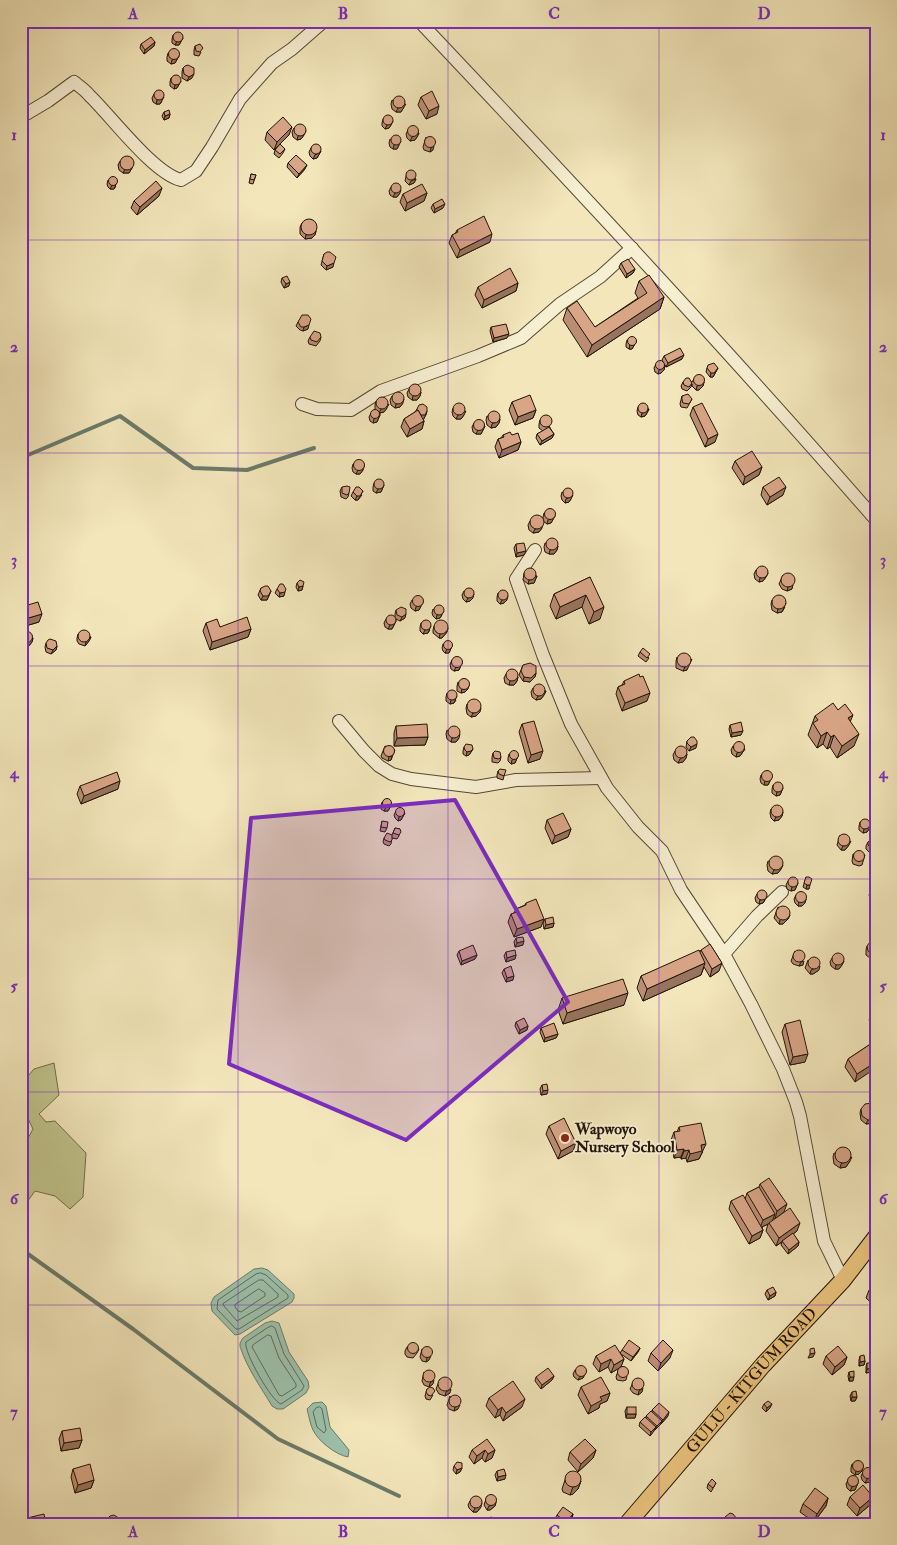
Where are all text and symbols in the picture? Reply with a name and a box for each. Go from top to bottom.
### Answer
text: A [127,4,139,24]
text: B [338,4,348,24]
text: C [548,4,560,24]
text: D [757,4,771,24]
text: 1 [11,125,17,145]
text: 1 [880,125,886,145]
text: 2 [10,337,18,357]
text: 2 [879,337,887,357]
text: 3 [11,550,17,570]
text: 3 [880,550,886,570]
text: 4 [9,763,20,783]
text: 4 [878,763,889,783]
text: 5 [10,976,18,996]
text: 5 [879,976,887,996]
place label: Wapwoyo Nursery School [574,1119,676,1158]
marker: Wapwoyo Nursery School [559,1132,571,1144]
text: 6 [10,1189,20,1209]
text: 6 [879,1189,889,1209]
street label: GULU - KITGUM ROAD [682,1304,821,1457]
text: 7 [10,1402,18,1422]
text: 7 [879,1402,887,1422]
text: A [127,1522,139,1542]
text: B [338,1522,348,1542]
text: C [548,1522,560,1542]
text: D [757,1522,771,1542]

